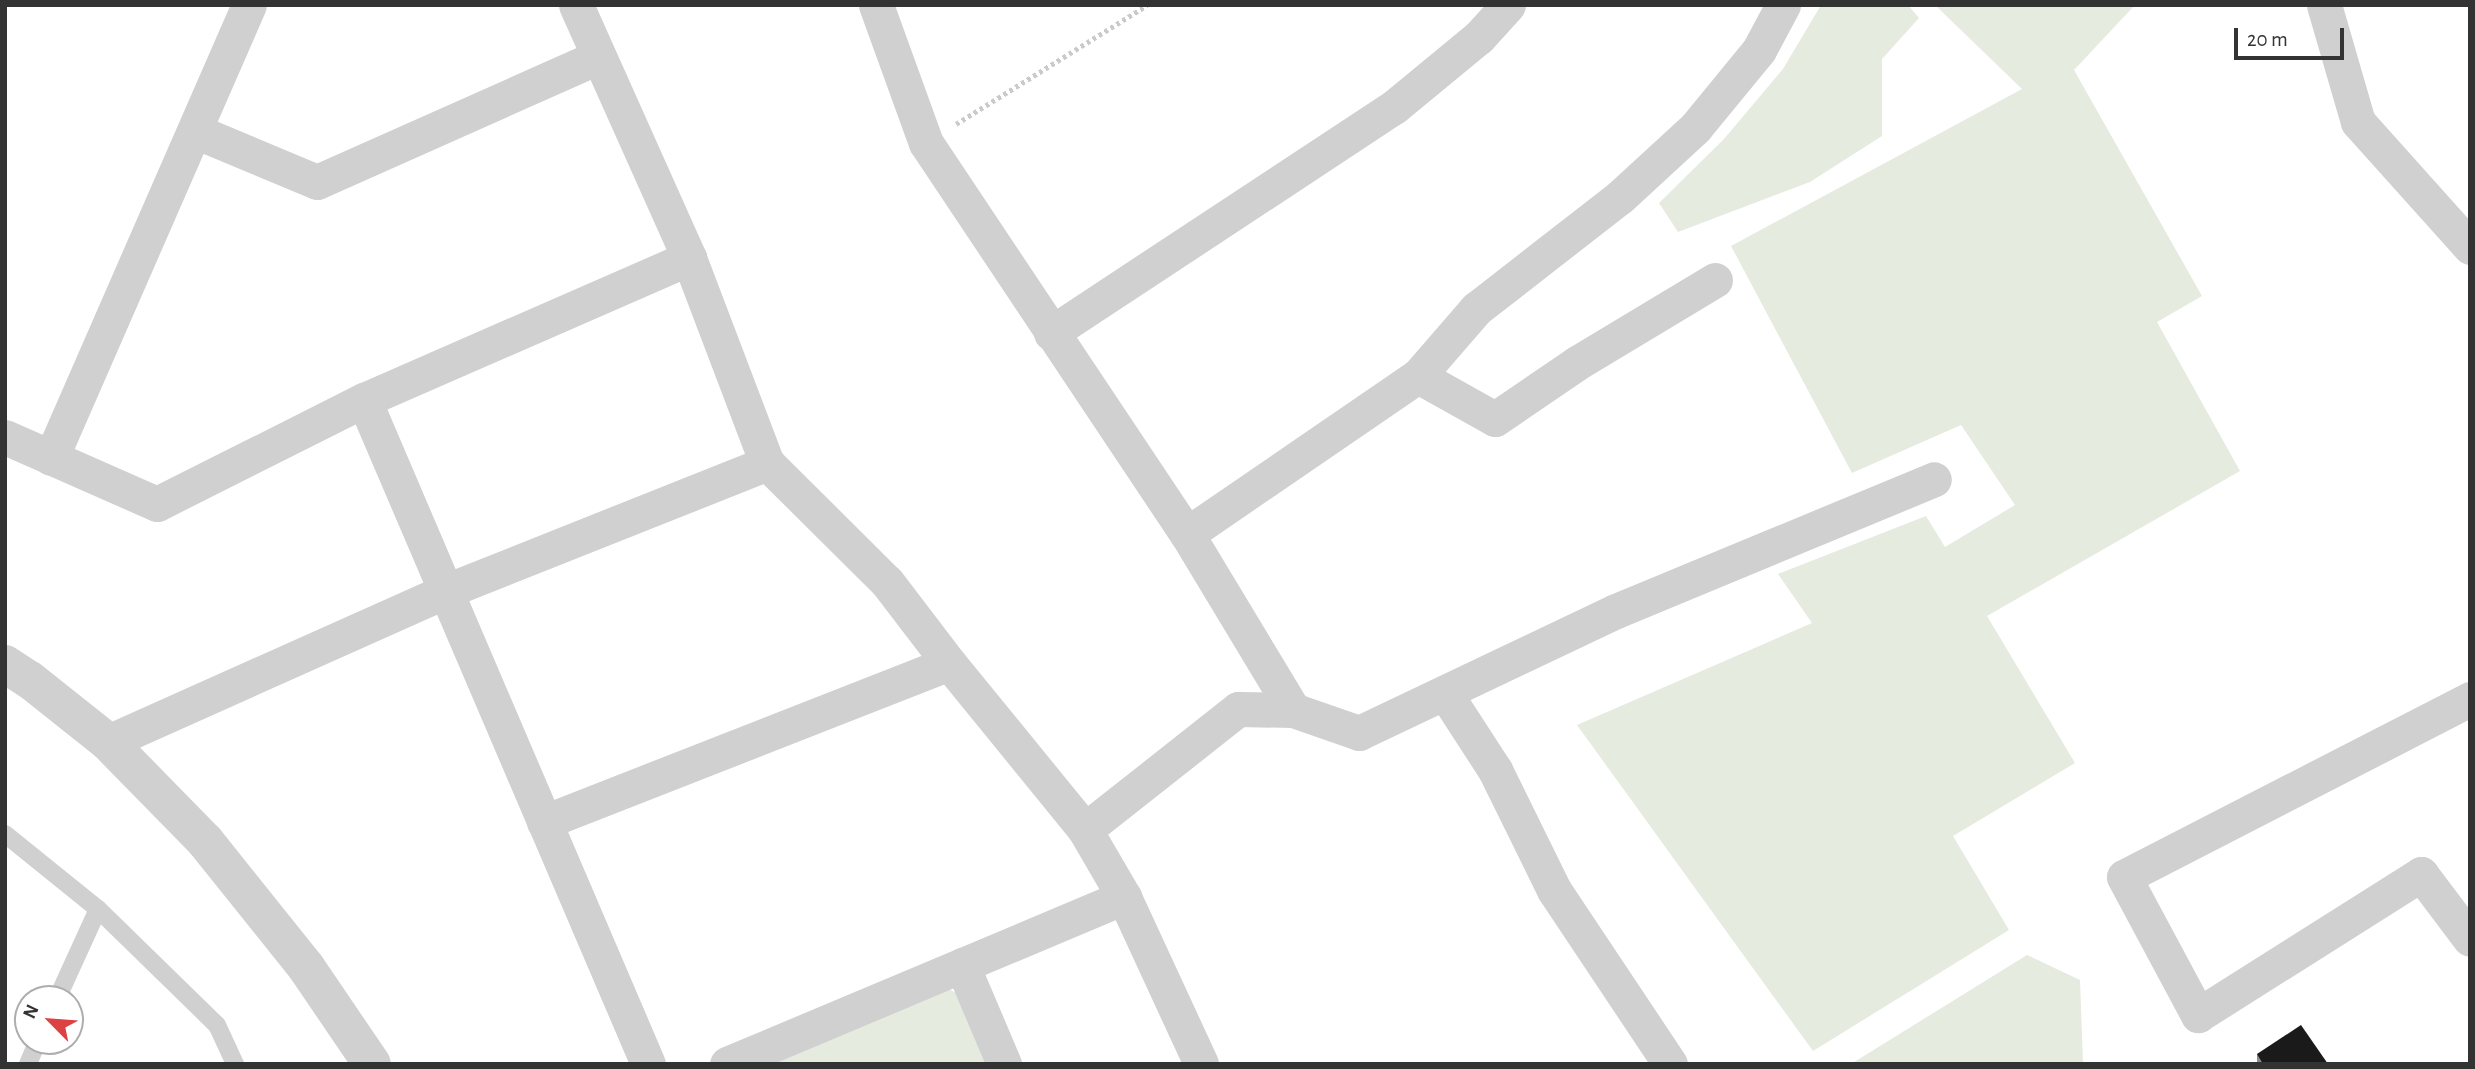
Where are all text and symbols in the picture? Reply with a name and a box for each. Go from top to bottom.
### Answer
scale bar [2237,14,2347,58]
text: 20 m [2247,29,2288,50]
north arrow [14,985,84,1055]
text: N [20,1002,43,1022]

